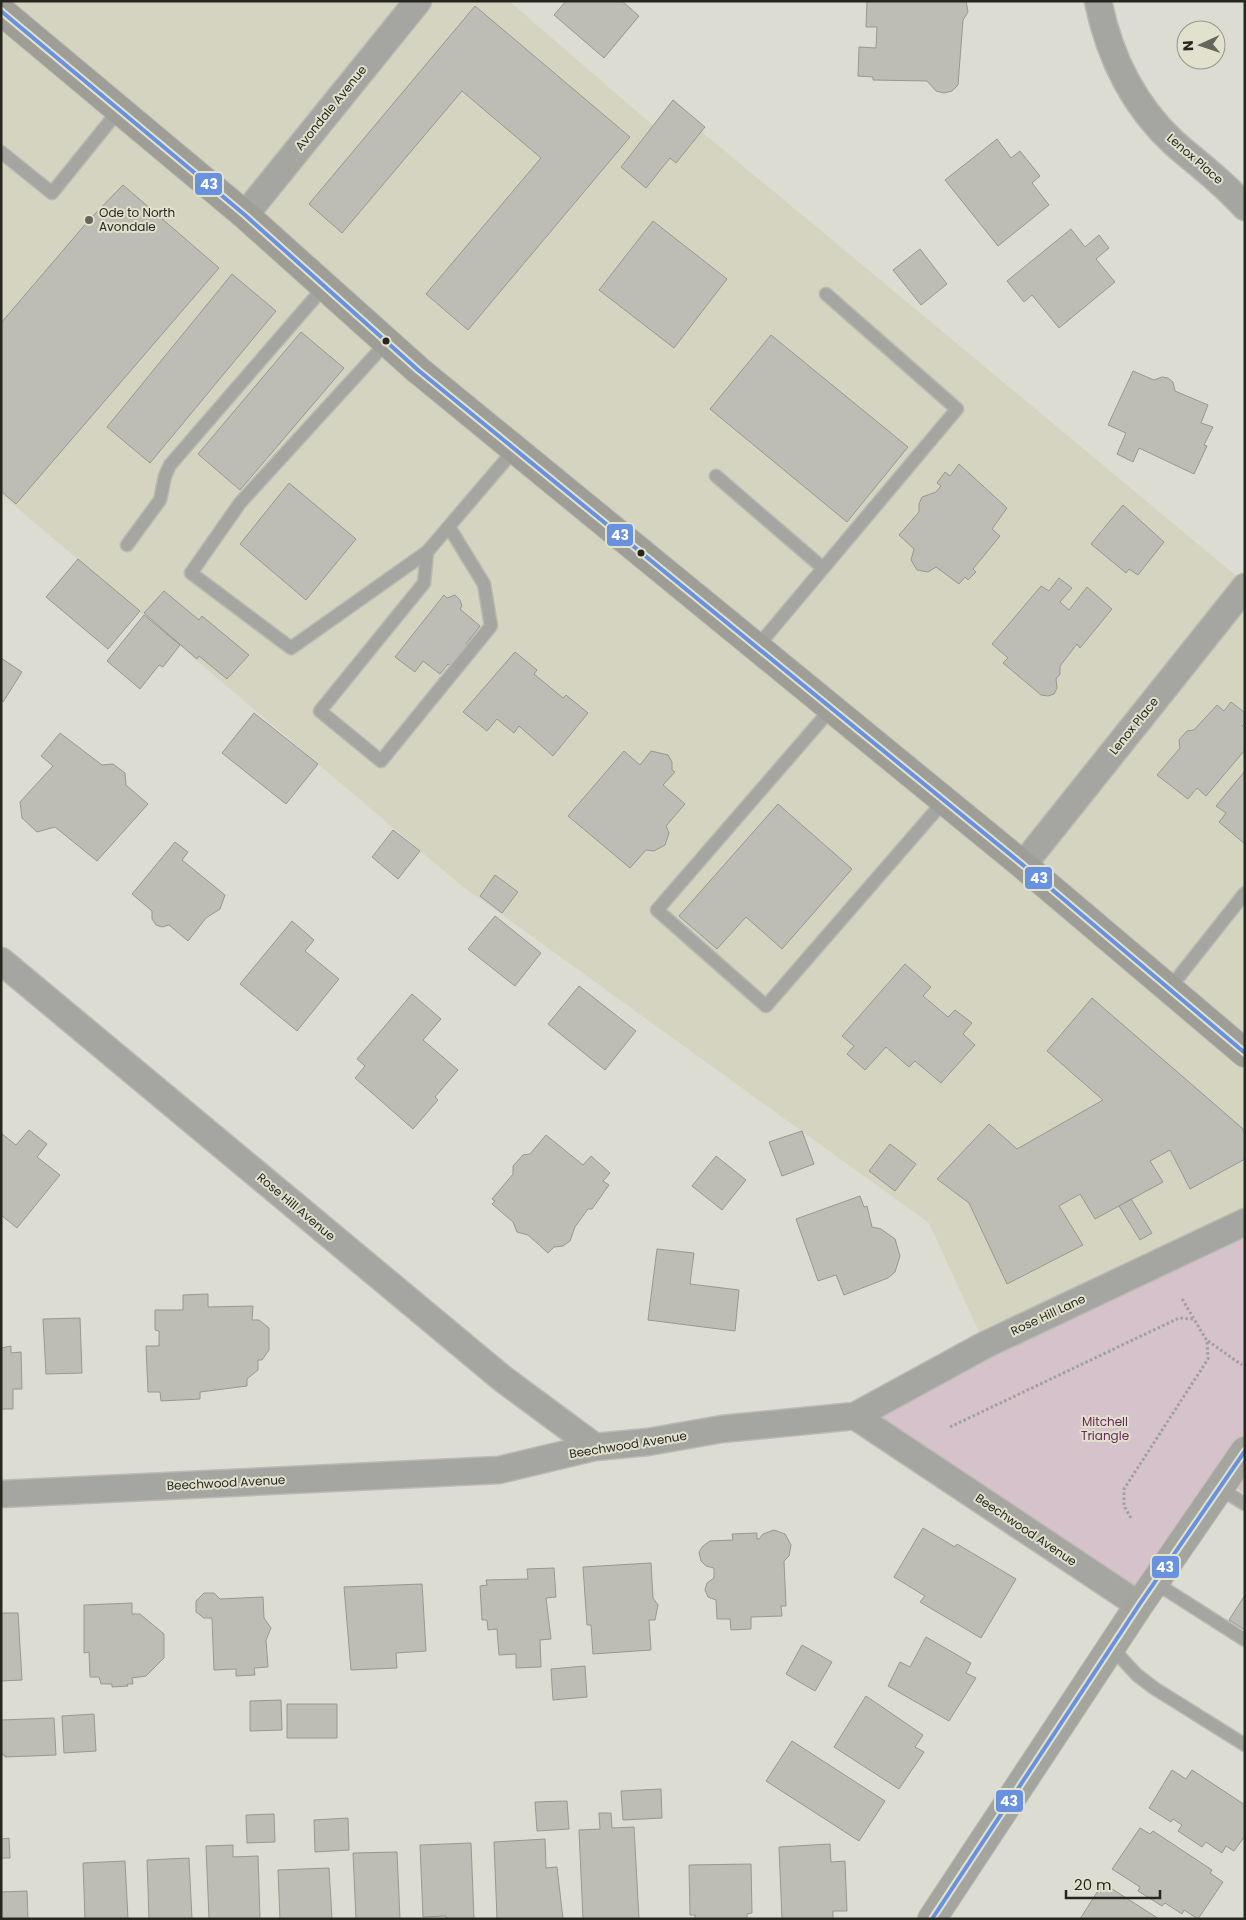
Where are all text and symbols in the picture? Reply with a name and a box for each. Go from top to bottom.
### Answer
north arrow [1176,20,1226,70]
text: N [1178,40,1198,51]
street label: Avondale Avenue [291,62,370,154]
street label: Lenox Place [1163,129,1227,188]
line badge: 43 [194,172,223,196]
text: 43 [200,174,218,194]
place label: Ode to North Avondale [99,204,175,235]
marker: Ode to North Avondale [83,214,95,226]
unlabelled marker [381,336,391,346]
line badge: 43 [606,523,634,547]
text: 43 [611,525,629,545]
unlabelled marker [636,548,646,558]
street label: Lenox Place [1105,693,1162,758]
line badge: 43 [1024,866,1053,890]
text: 43 [1030,868,1048,888]
street label: Rose Hill Avenue [254,1169,339,1244]
street label: Rose Hill Lane [1008,1290,1088,1339]
park label: Mitchell Triangle [1081,1413,1129,1444]
street label: Beechwood Avenue [568,1427,688,1462]
street label: Beechwood Avenue [166,1471,286,1494]
street label: Beechwood Avenue [972,1489,1080,1570]
line badge: 43 [1151,1555,1180,1579]
text: 43 [1156,1557,1174,1577]
line badge: 43 [995,1789,1024,1813]
text: 43 [1000,1791,1018,1811]
scale bar [1066,1868,1160,1900]
text: 20 m [1074,1874,1112,1895]

